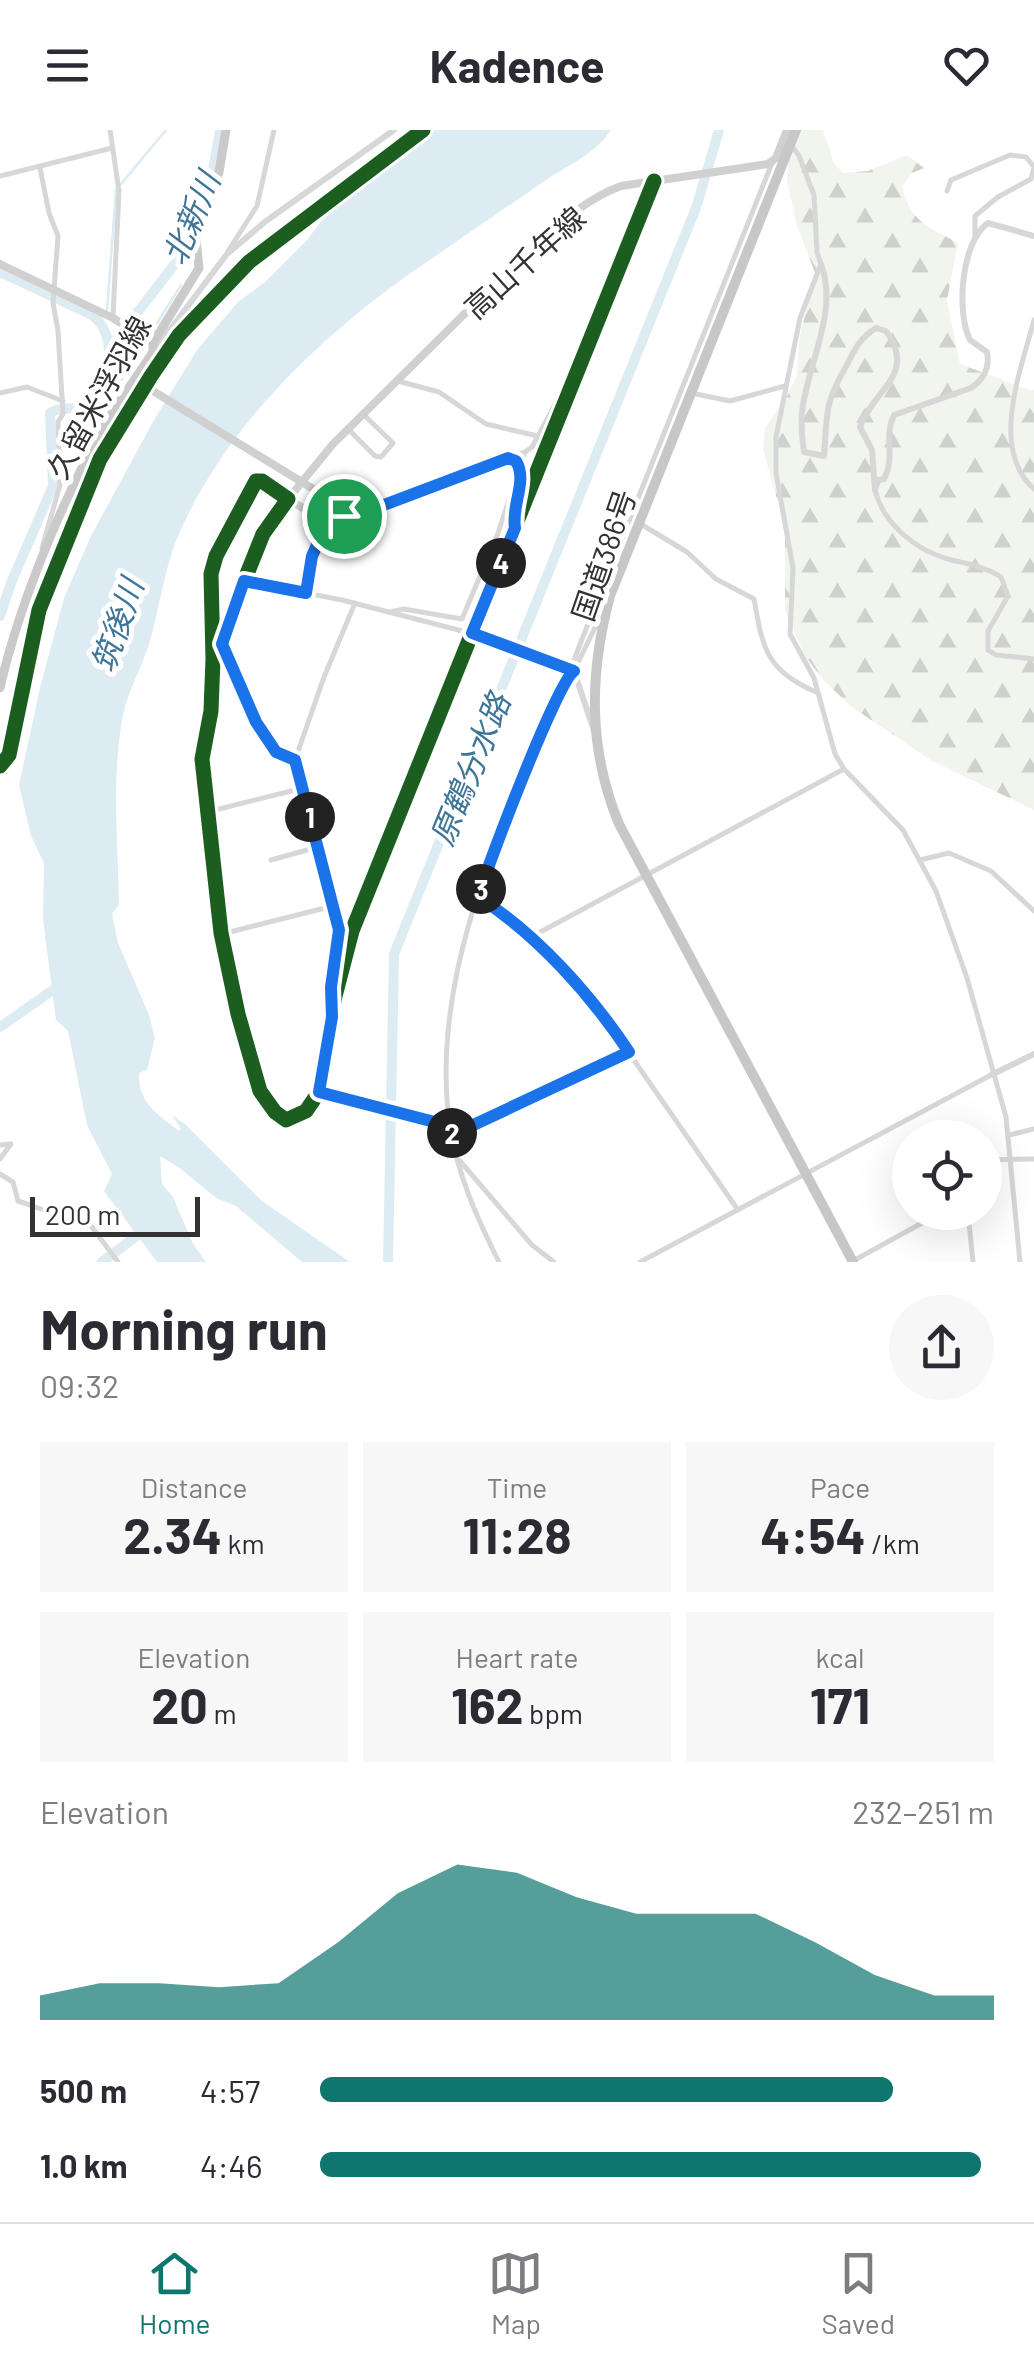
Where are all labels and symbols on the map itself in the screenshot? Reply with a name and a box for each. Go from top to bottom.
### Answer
water label: 北新川 [154,164,227,270]
street label: 高山千年線 [456,198,592,326]
street label: 久留米浮羽線 [39,310,157,484]
pin [302,474,387,559]
street label: 国道386号 [564,485,642,625]
pin: 4 [476,538,526,588]
water label: 筑後川 [82,571,151,677]
water label: 原鶴分水路 [421,685,518,850]
pin: 1 [285,792,335,842]
pin: 3 [456,864,506,914]
pin: 2 [427,1108,477,1158]
scale bar [30,1192,200,1236]

